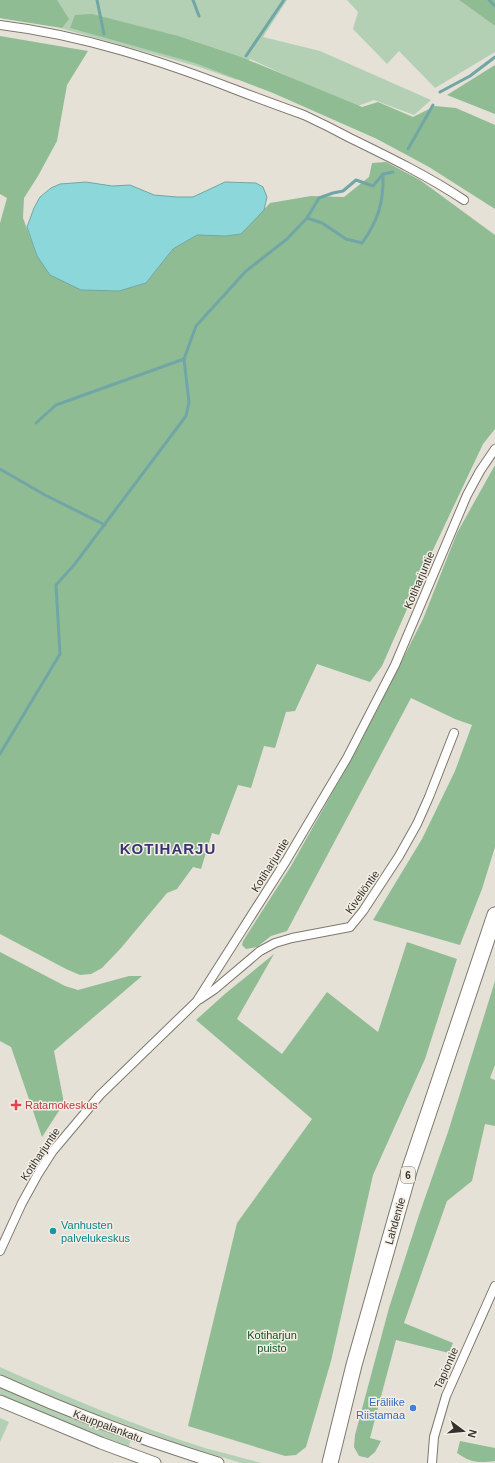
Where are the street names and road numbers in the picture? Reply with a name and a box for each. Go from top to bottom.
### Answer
street label: Kotiharjuntie [402,550,436,610]
street label: Kotiharjuntie [249,836,291,894]
street label: Kiveliöntie [343,868,381,916]
street label: Kotiharjuntie [18,1125,62,1183]
road number: 6 [401,1167,415,1183]
street label: Lahdentie [383,1196,407,1246]
street label: Tapiontie [432,1345,460,1391]
street label: Kauppalankatu [72,1407,144,1445]

